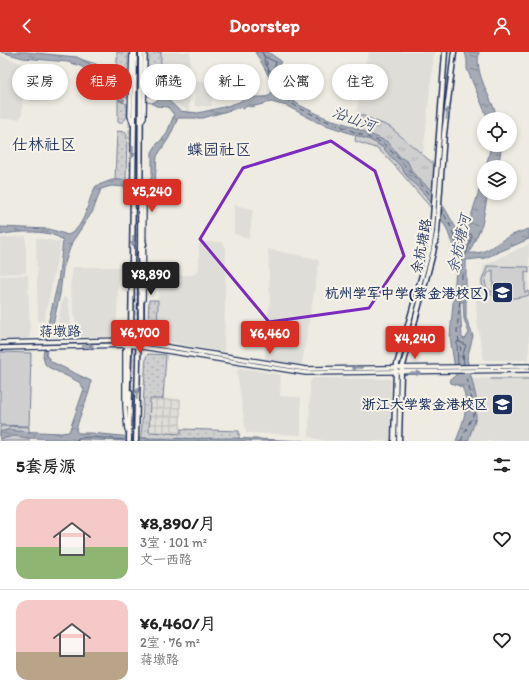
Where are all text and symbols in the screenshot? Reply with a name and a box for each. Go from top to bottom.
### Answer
icon: back [16,15,38,37]
text: Doorstep [229,15,300,37]
icon: person [491,15,513,37]
chip: 买房 [12,64,68,100]
chip: 租房 [76,64,132,100]
chip: 筛选 [140,64,196,100]
chip: 新上 [204,64,260,100]
chip: 公寓 [268,64,324,100]
chip: 住宅 [332,64,388,100]
water label: 沿山河 [330,103,381,136]
one-way arrow [444,108,450,120]
map controls [477,112,517,200]
button: locate [477,112,517,152]
district label: 仕林社区 [12,135,76,154]
district label: 蝶园社区 [187,140,251,159]
one-way arrow [130,146,136,159]
button: layers [477,160,517,200]
pin: ¥5,240 [119,179,185,213]
text: ¥5,240 [132,184,172,199]
water label: 余杭塘河 [443,210,475,275]
street label: 余杭塘路 [408,217,435,275]
one-way arrow [130,235,136,248]
pin: ¥8,890 [118,262,184,296]
text: ¥8,890 [131,267,171,282]
school or university icon: 杭州学军中学(紫金港校区) [490,280,516,306]
place label: 杭州学军中学(紫金港校区) [325,285,488,302]
pin: ¥6,700 [107,320,173,354]
pin: ¥6,460 [237,321,303,355]
street label: 蒋墩路 [39,323,81,340]
text: ¥6,700 [120,325,160,340]
text: ¥6,460 [250,326,290,341]
pin: ¥4,240 [382,326,448,360]
text: ¥4,240 [395,331,435,346]
one-way arrow [82,343,95,349]
one-way arrow [350,365,363,371]
one-way arrow [409,370,422,376]
one-way arrow [133,388,140,400]
school or university icon: 浙江大学紫金港校区 [490,391,516,417]
place label: 浙江大学紫金港校区 [362,396,488,413]
icon: filters [491,454,513,476]
text: 5套房源 [16,456,76,476]
text: ¥8,890/月 [140,513,216,533]
icon: home [48,515,96,563]
icon: heart [491,528,513,550]
text: 3室 · 101 m² [140,535,207,550]
text: 文一西路 [140,552,192,567]
text: ¥6,460/月 [140,613,216,633]
icon: home [48,616,96,664]
icon: heart [491,629,513,651]
text: 2室 · 76 m² [140,635,200,650]
text: 蒋墩路 [140,652,179,667]

